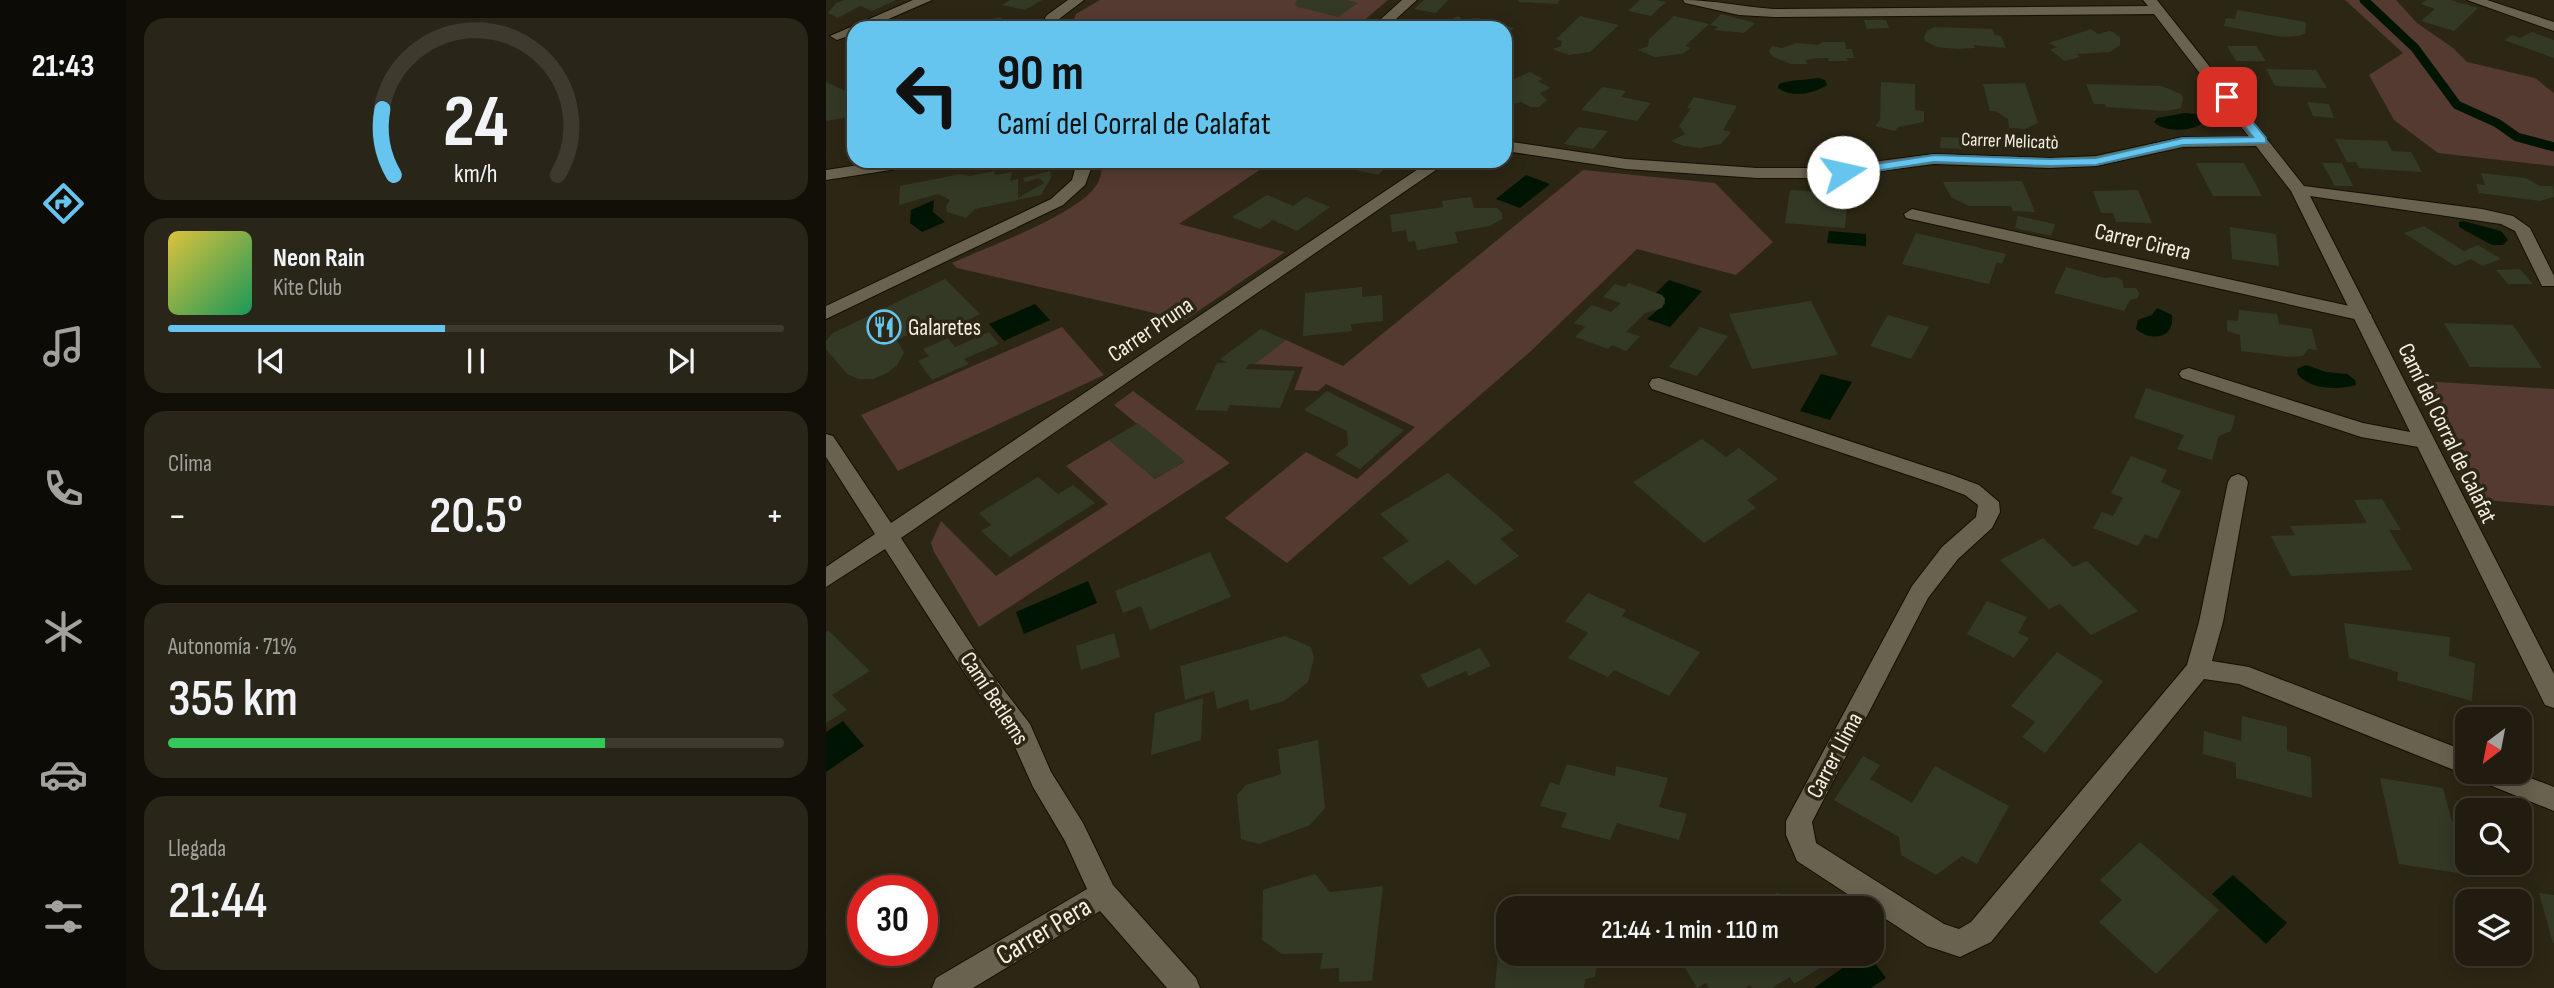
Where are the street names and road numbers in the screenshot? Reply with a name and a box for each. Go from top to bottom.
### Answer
street label: Carrer Melicatò [1961,128,2059,155]
street label: Carrer Cirera [2092,217,2194,267]
street label: Carrer Pruna [1103,291,1198,368]
street label: Camí del Corral de Calafat [2391,339,2503,528]
street label: Camí Betlems [954,647,1035,750]
street label: Carrer Llima [1801,708,1869,803]
street label: Carrer Pera [990,890,1097,972]

